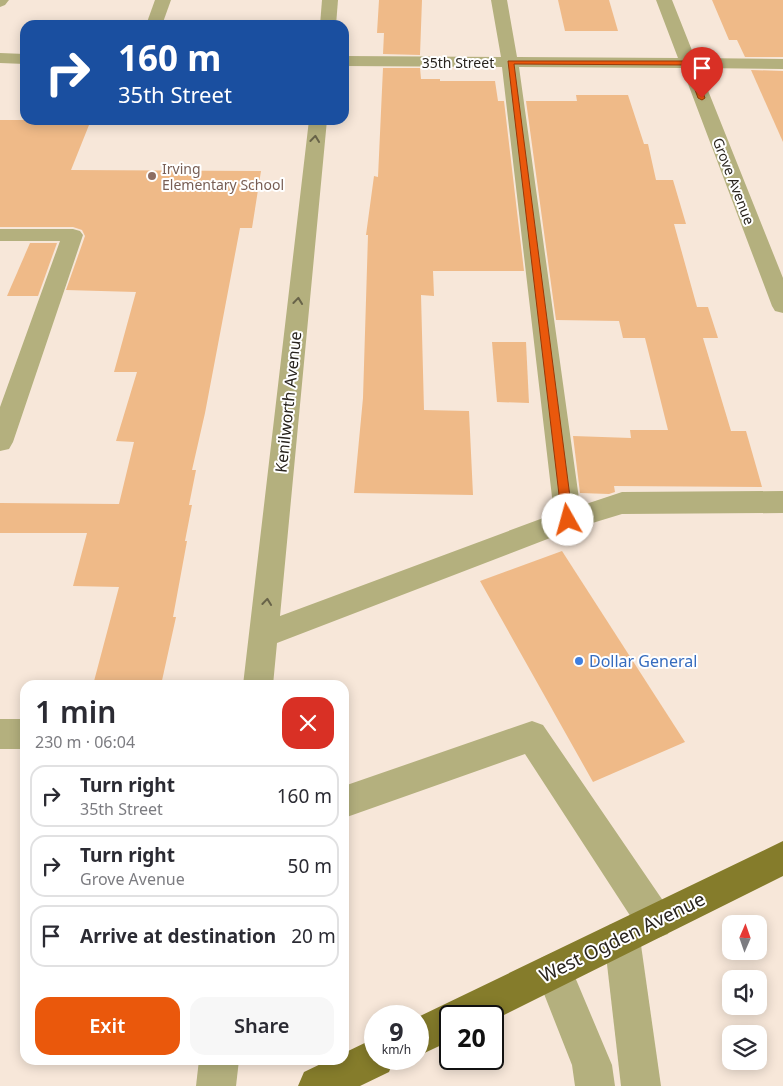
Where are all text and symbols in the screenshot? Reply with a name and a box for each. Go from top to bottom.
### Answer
text: 160 m [118,34,221,81]
icon: right [35,40,100,105]
pin [681,47,723,98]
street label: 35th Street [422,53,494,72]
icon: arrive [688,54,716,82]
text: 35th Street [118,79,232,109]
one-way arrow [310,135,321,143]
street label: Grove Avenue [709,135,759,227]
place label: Irving Elementary School [162,159,284,194]
marker: Irving Elementary School [146,170,158,182]
one-way arrow [293,297,304,305]
street label: Kenilworth Avenue [270,330,306,474]
position arrow [541,493,593,545]
one-way arrow [261,597,272,605]
place label: Dollar General [589,650,697,672]
marker: Dollar General [573,655,585,667]
text: 1 min [35,691,116,732]
button: close [282,697,334,749]
text: 230 m · 06:04 [35,731,135,753]
text: Turn right [80,772,175,798]
icon: right [37,782,65,810]
text: 160 m [277,783,332,809]
text: 35th Street [80,798,163,820]
text: Turn right [80,842,175,868]
icon: right [37,852,65,880]
text: 50 m [288,853,332,879]
text: Grove Avenue [80,868,185,890]
street label: West Ogden Avenue [535,886,709,988]
north arrow [722,915,768,960]
map controls [722,915,767,1070]
icon: arrive [37,922,65,950]
text: Arrive at destination [80,923,276,949]
text: 20 m [291,923,336,949]
button: sound [722,970,767,1015]
button: Exit [35,997,180,1055]
button: Share [190,997,334,1055]
speed limit sign: 20 [439,1005,504,1070]
text: 9 [389,1014,404,1048]
button: layers [722,1025,767,1070]
text: km/h [382,1041,411,1058]

